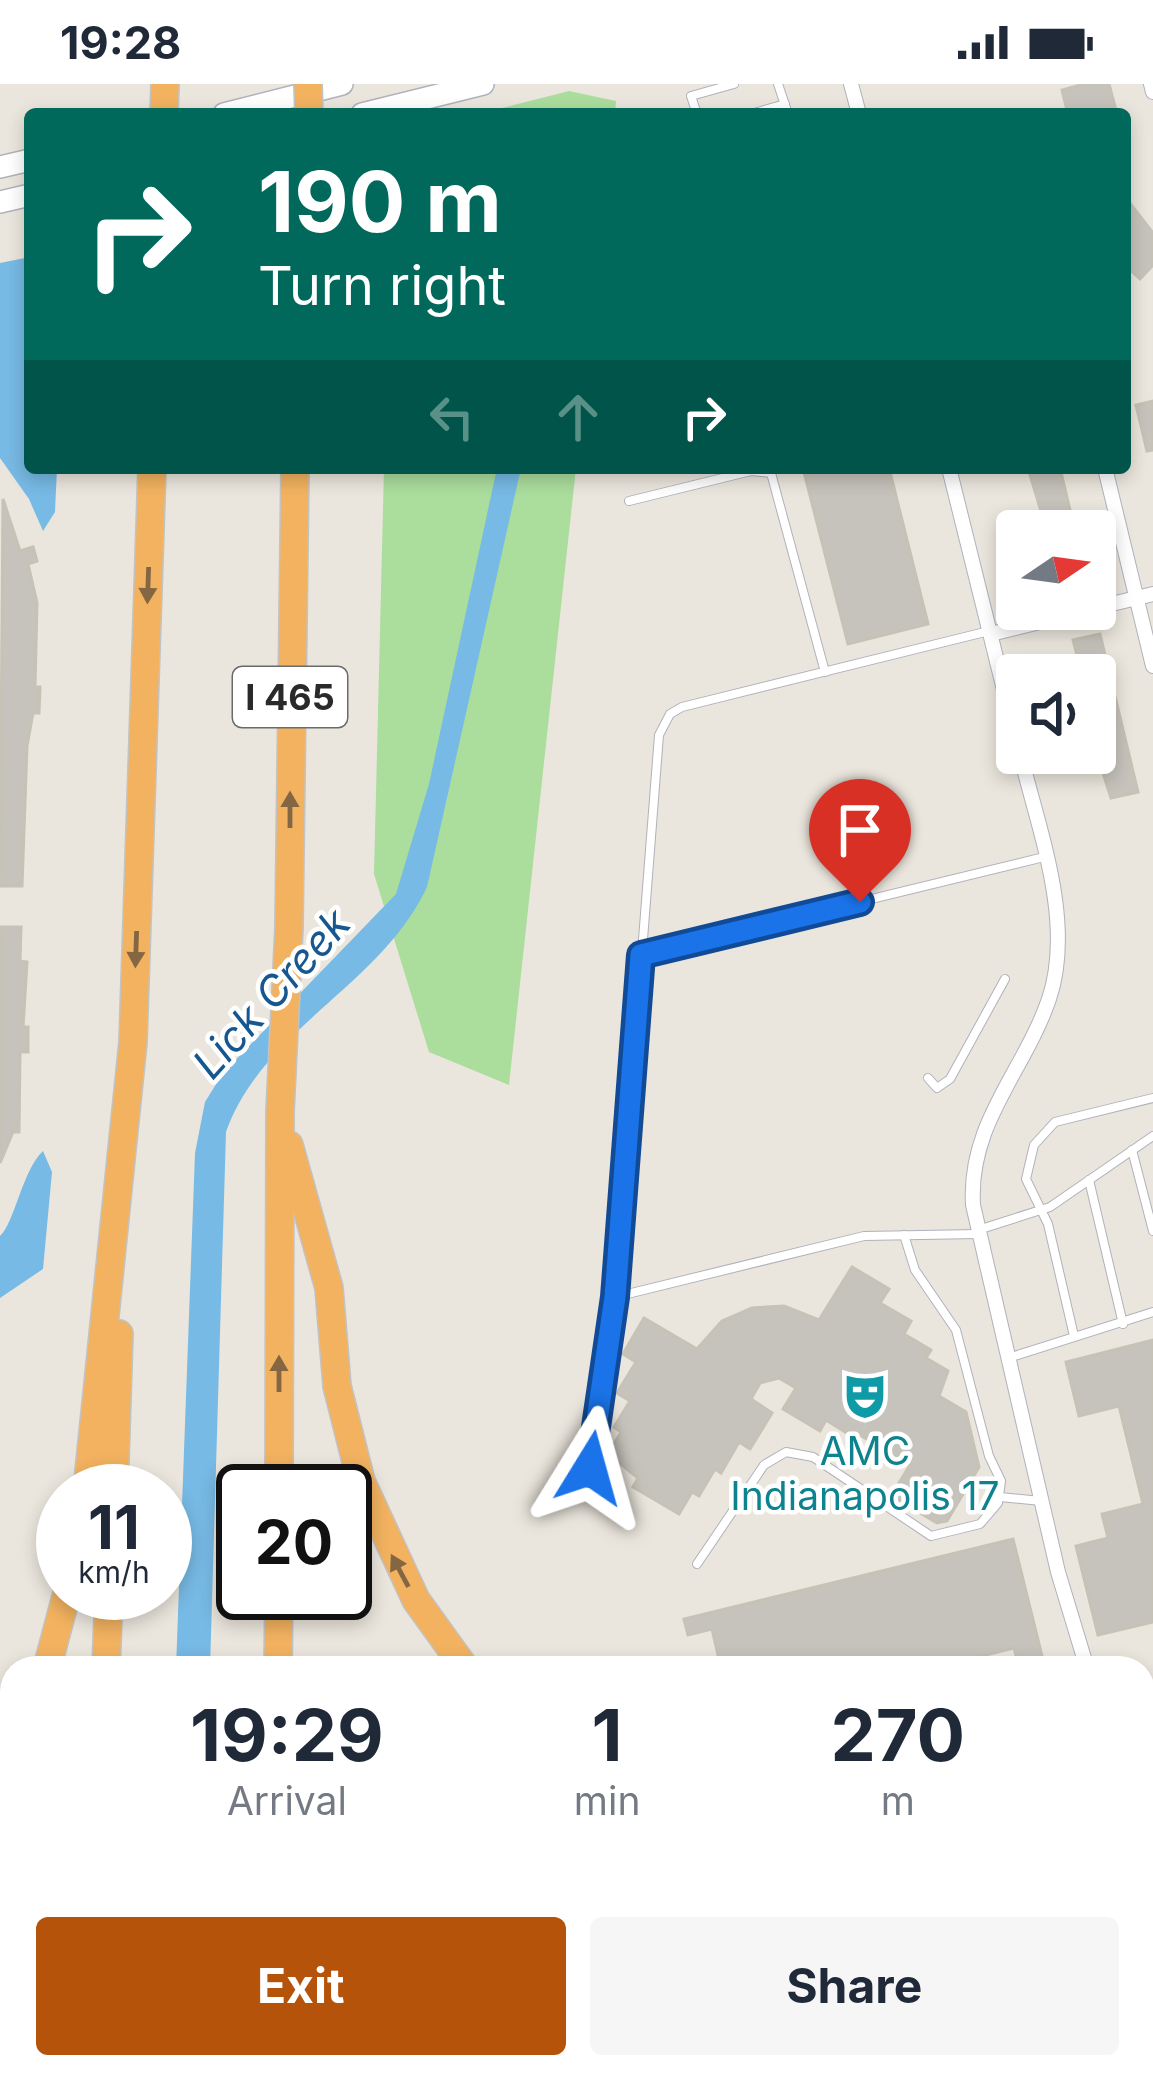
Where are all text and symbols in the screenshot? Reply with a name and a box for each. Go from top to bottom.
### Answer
text: 19:28 [60,15,181,70]
text: 190 m [258,151,502,252]
icon: right [60,156,216,312]
text: Turn right [258,253,506,318]
icon: left [419,384,485,450]
icon: ahead [545,384,611,450]
icon: right [671,384,737,450]
north arrow [996,510,1116,630]
map controls [996,510,1116,774]
one-way arrow [138,567,157,605]
button: sound [996,654,1116,774]
road number: I 465 [233,667,347,727]
pin [809,779,911,902]
one-way arrow [280,790,300,828]
icon: arrive [827,797,893,863]
water label: Lick Creek [182,897,361,1088]
one-way arrow [127,931,146,969]
one-way arrow [269,1354,289,1392]
theatre icon: AMC Indianapolis 17 [840,1371,890,1421]
position arrow [527,1405,653,1531]
place label: AMC Indianapolis 17 [730,1427,1000,1519]
speed limit sign: 20 [216,1464,372,1620]
text: 11 [88,1491,140,1563]
one-way arrow [390,1553,411,1588]
text: km/h [78,1554,150,1590]
text: 19:29 [190,1691,384,1778]
text: 1 [592,1691,623,1778]
text: 270 [830,1691,965,1778]
text: Arrival [227,1777,347,1824]
text: min [574,1777,640,1824]
text: m [881,1777,915,1824]
button: Exit [36,1917,566,2055]
button: Share [590,1917,1119,2055]

